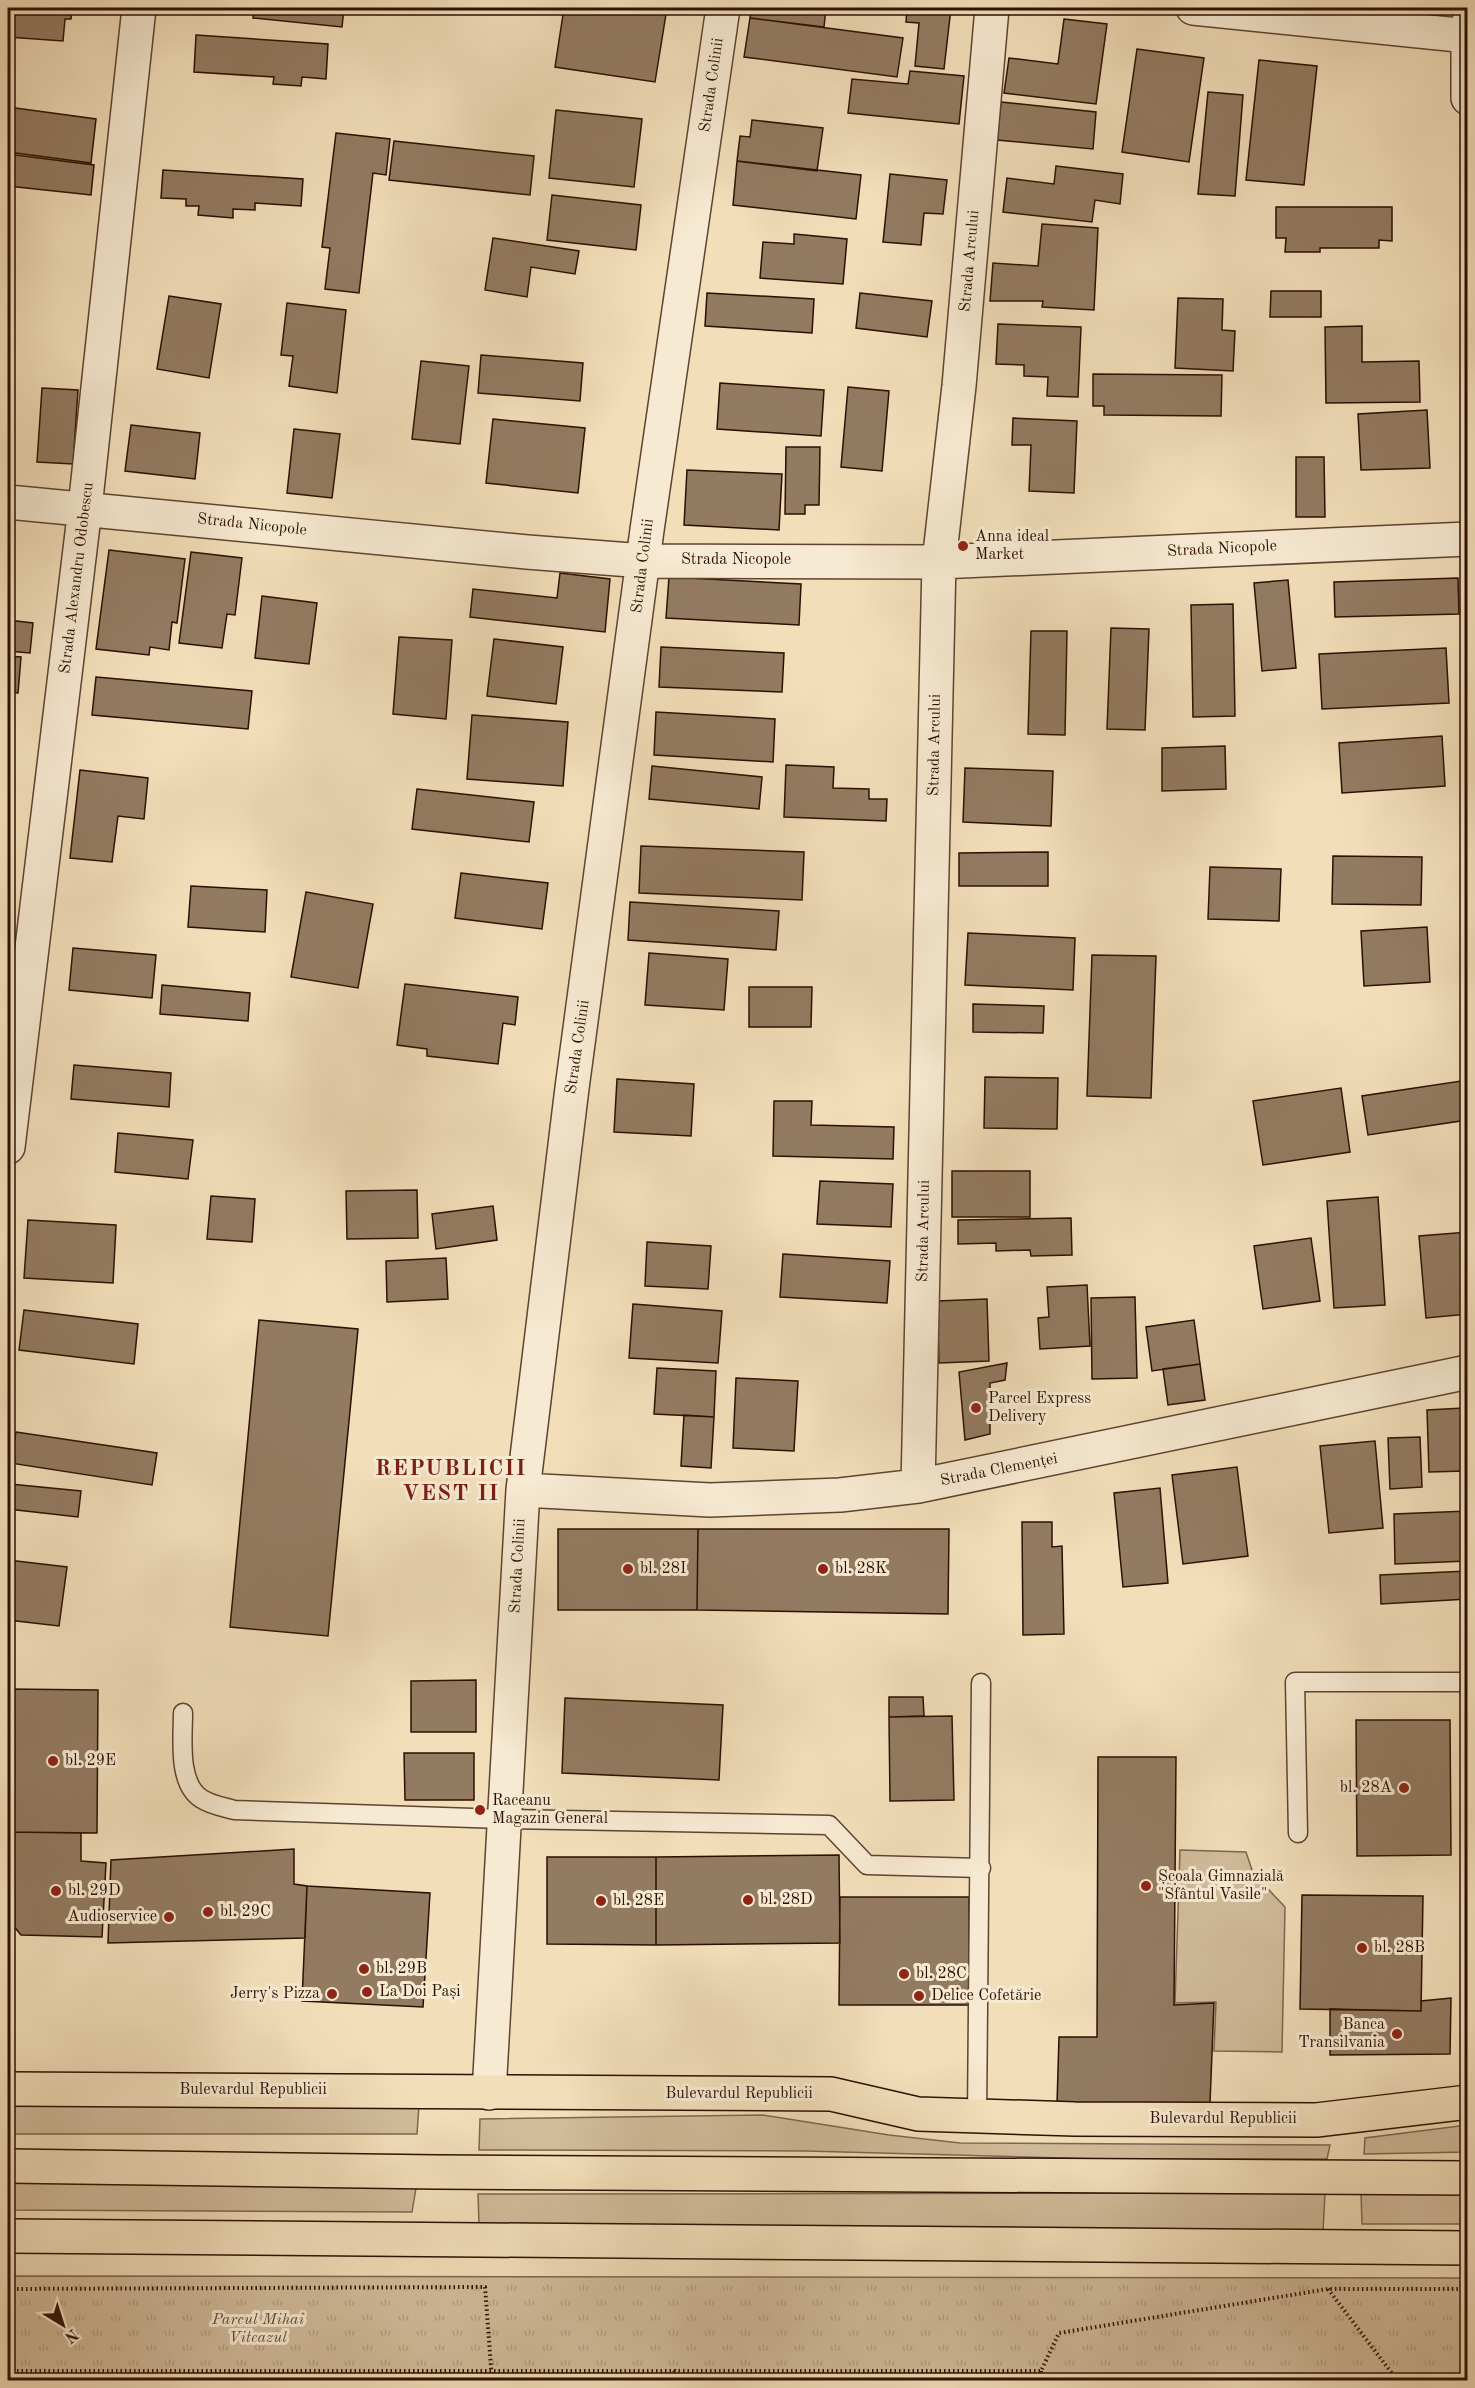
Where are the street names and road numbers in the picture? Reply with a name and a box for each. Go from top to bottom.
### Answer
street label: Strada Colinii [697,37,727,133]
street label: Strada Arcului [958,209,982,313]
street label: Strada Alexandru Odobescu [57,481,97,675]
street label: Strada Nicopole [196,511,308,539]
street label: Strada Colinii [629,518,657,614]
street label: Strada Nicopole [1167,538,1277,560]
street label: Strada Nicopole [681,552,791,568]
street label: Strada Arcului [926,694,944,796]
street label: Strada Colinii [563,999,593,1095]
street label: Strada Arcului [915,1180,933,1282]
street label: Strada Clemenței [939,1451,1059,1490]
street label: Strada Colinii [508,1518,528,1614]
street label: Bulevardul Republicii [179,2082,327,2098]
street label: Bulevardul Republicii [665,2086,813,2102]
street label: Bulevardul Republicii [1149,2111,1297,2127]

